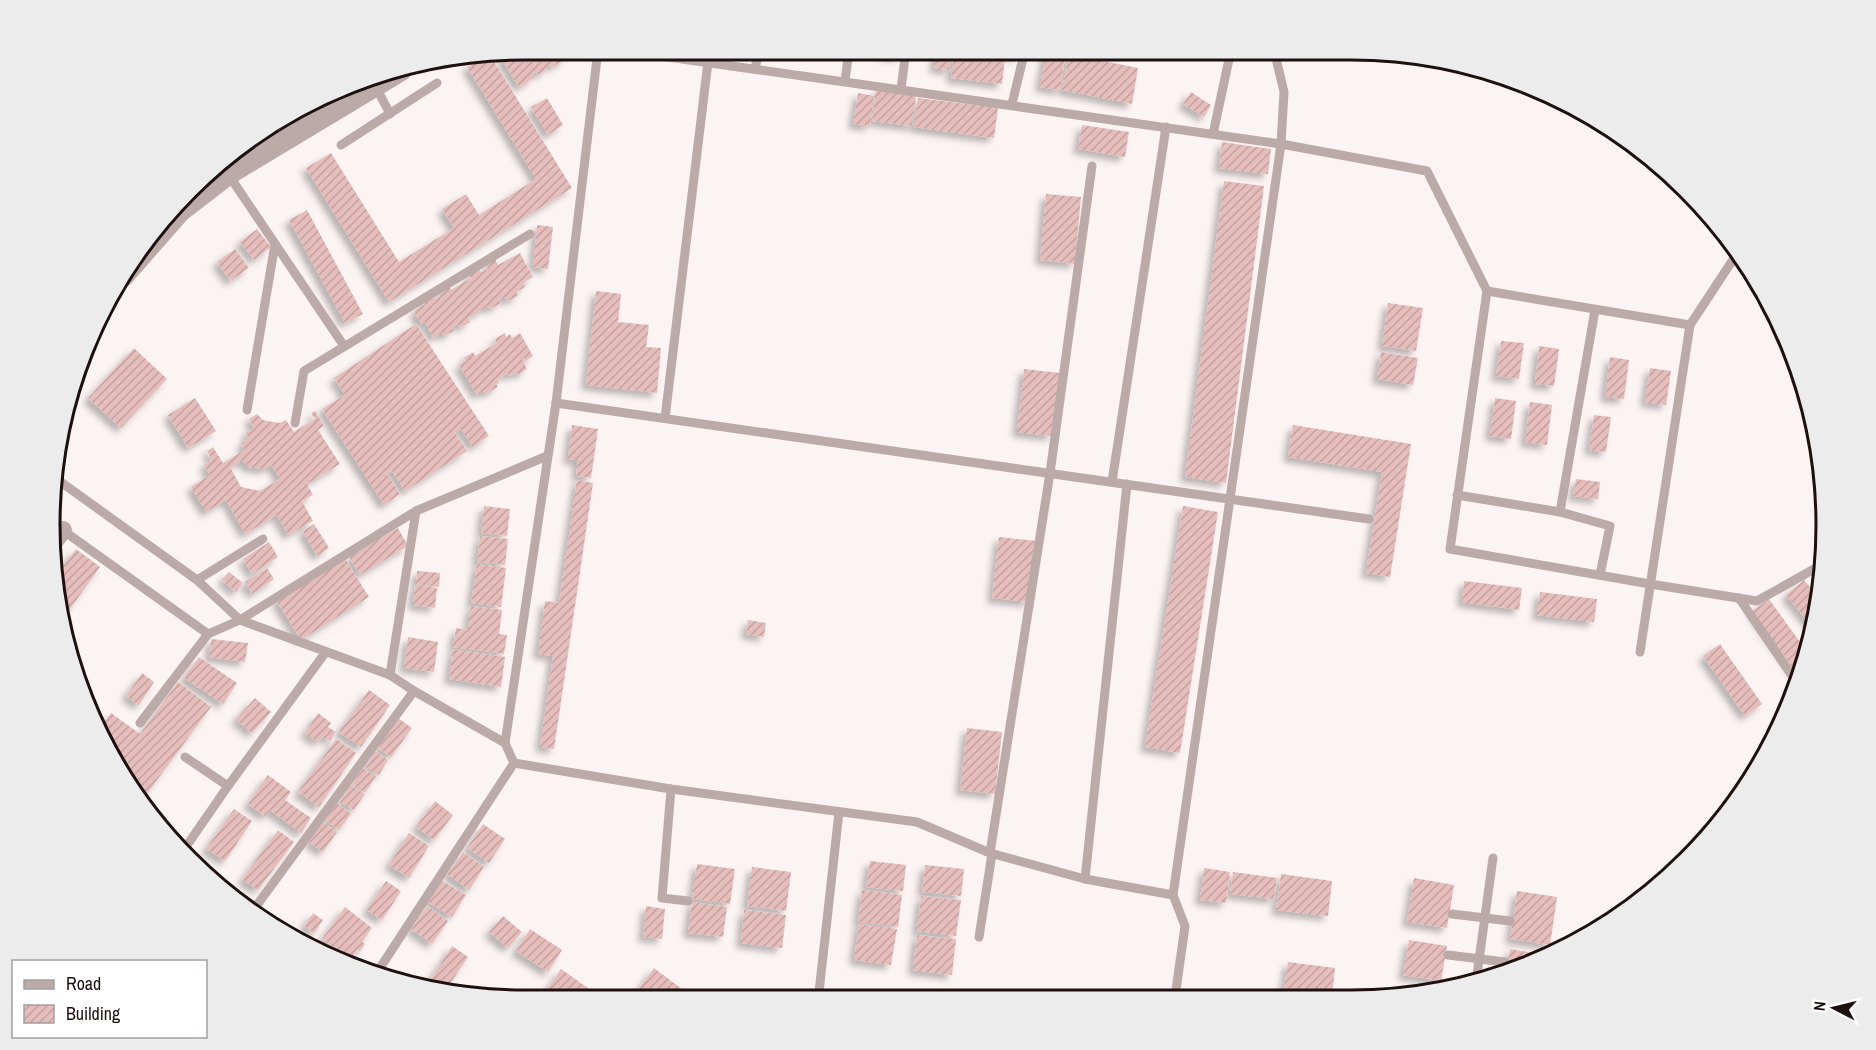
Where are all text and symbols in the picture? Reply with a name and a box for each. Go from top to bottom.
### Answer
legend [12,960,207,1038]
text: Road [66,971,101,996]
north arrow [1804,978,1864,1038]
text: N [1808,1000,1831,1012]
text: Building [66,1001,121,1026]

